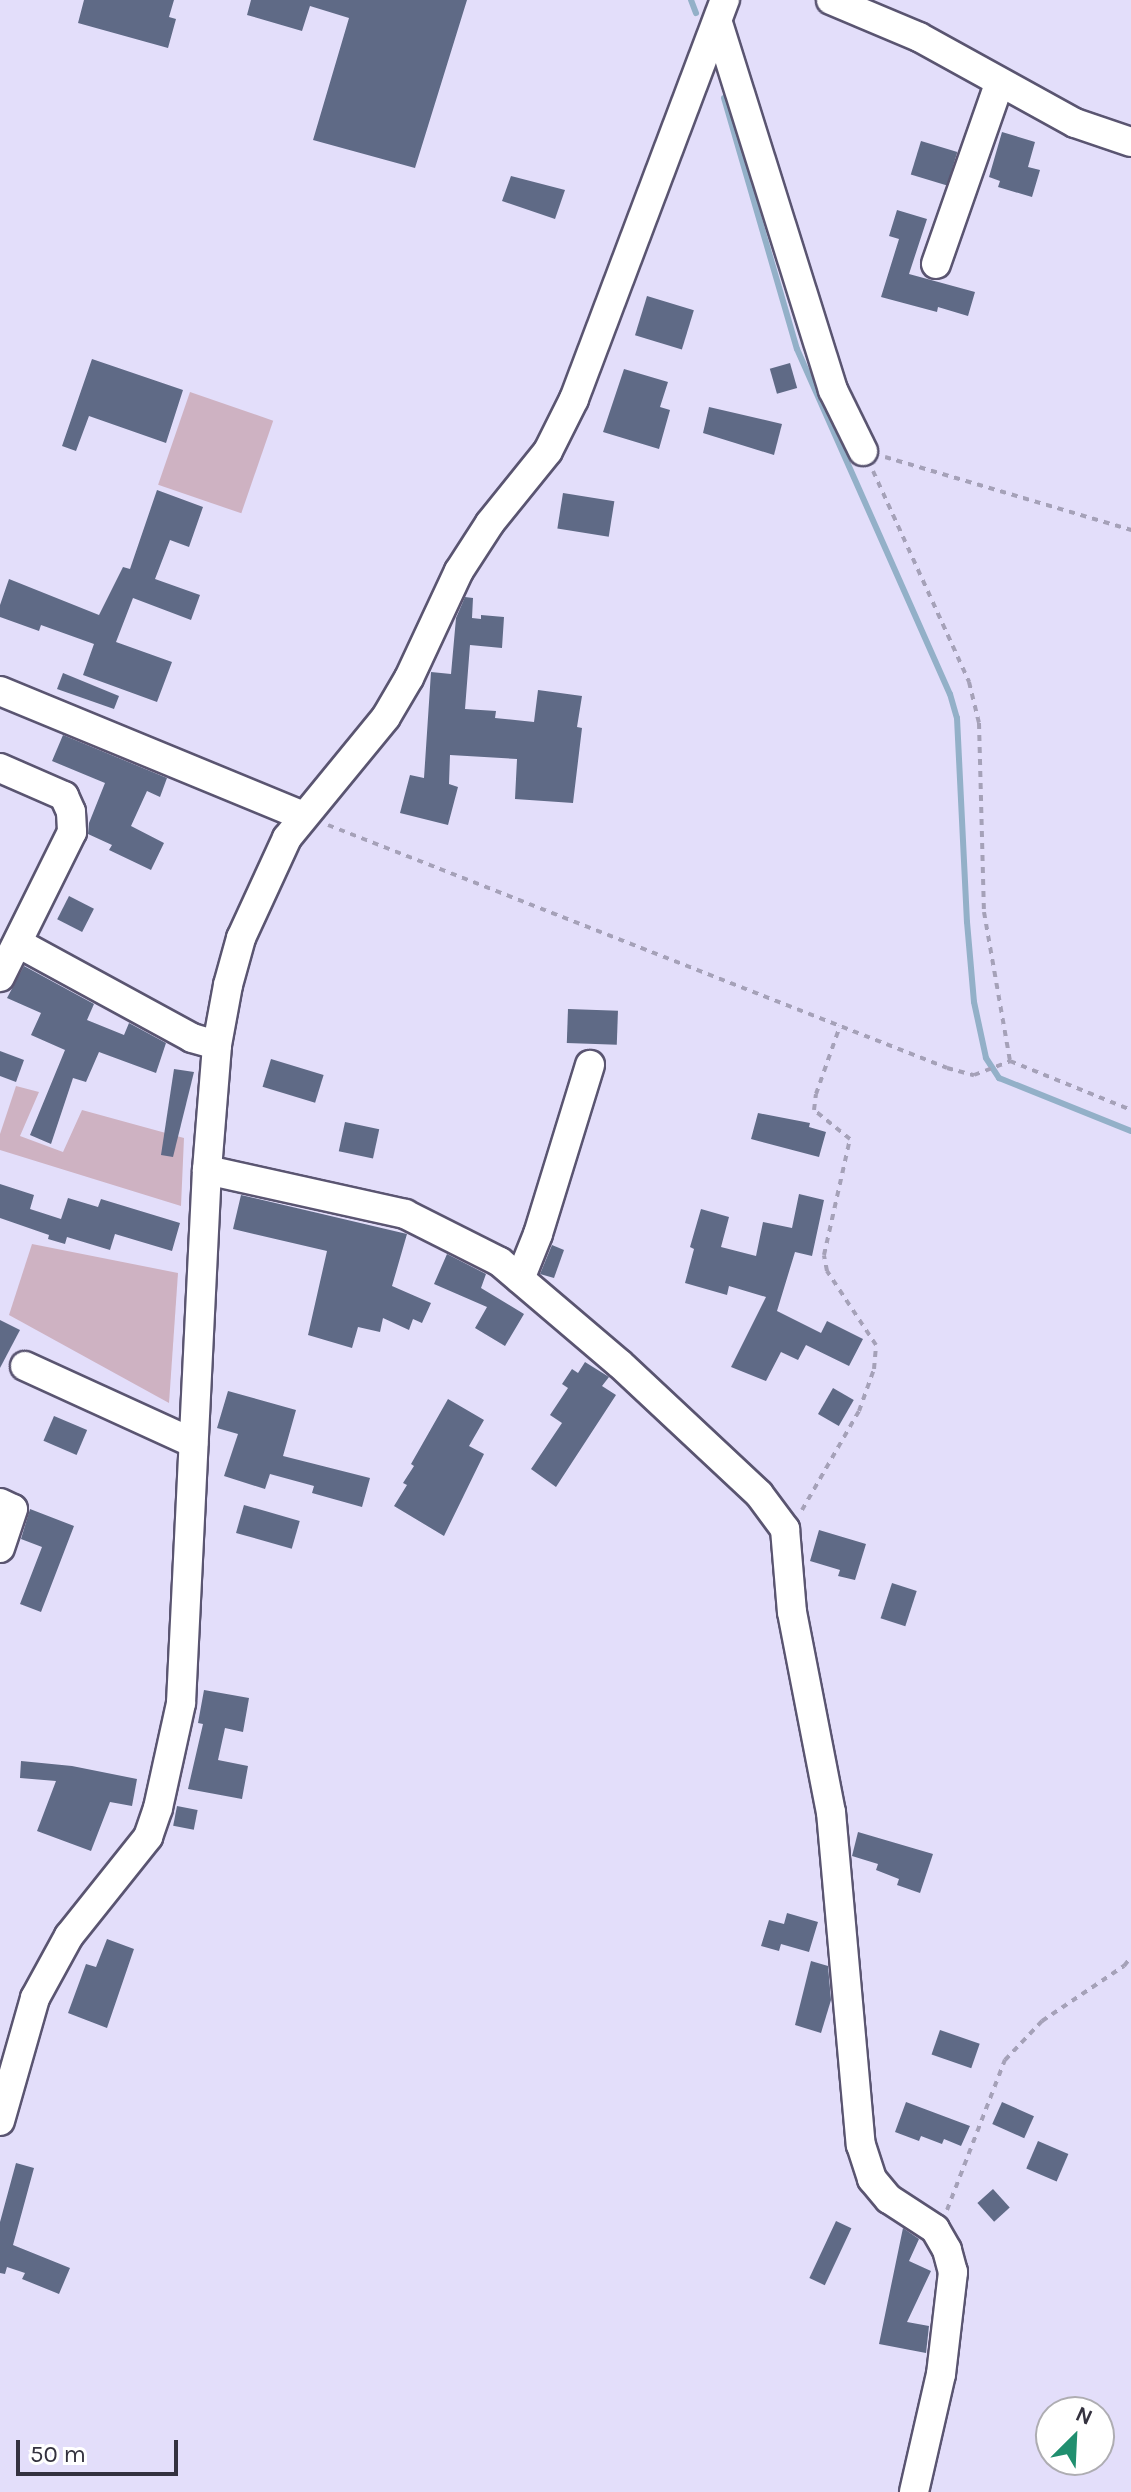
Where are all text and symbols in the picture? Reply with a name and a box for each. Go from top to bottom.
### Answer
north arrow [1035,2396,1115,2476]
text: N [1071,2401,1096,2431]
scale bar [20,2424,182,2474]
text: 50 m [30,2440,86,2468]

